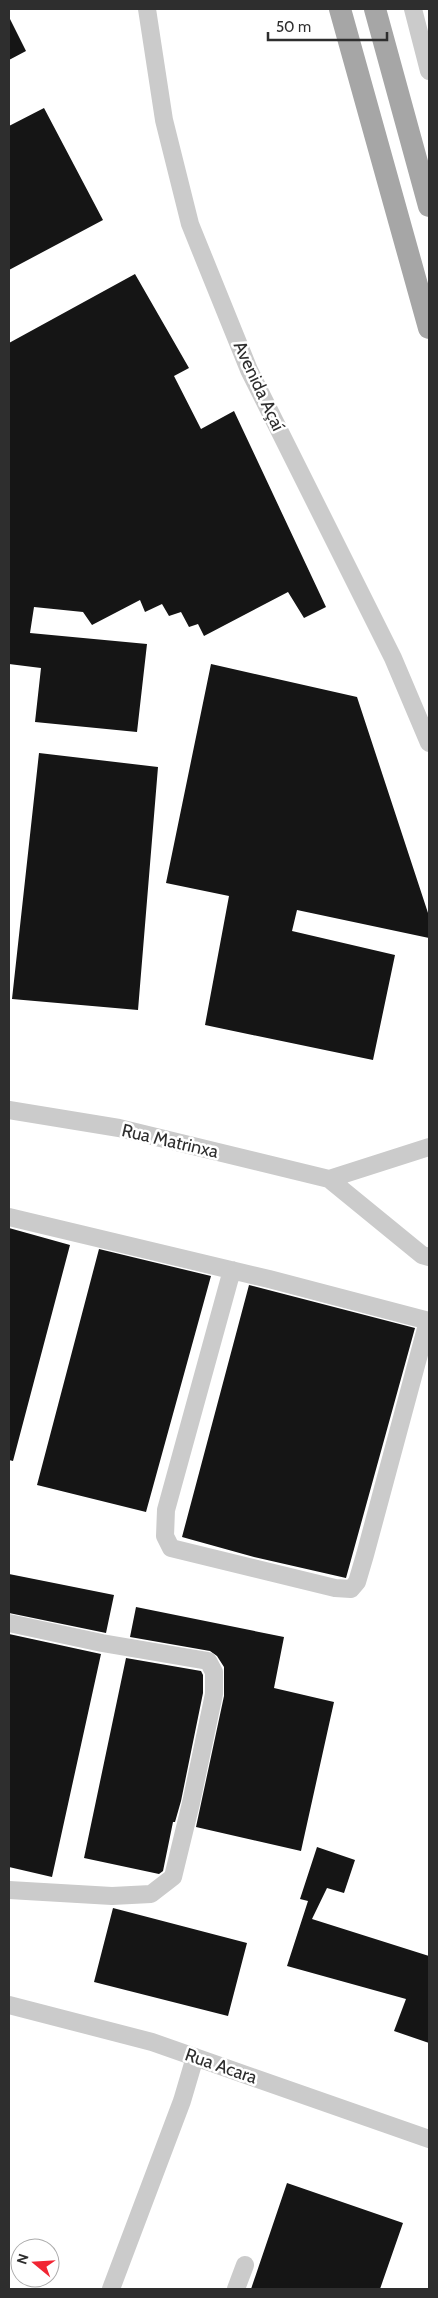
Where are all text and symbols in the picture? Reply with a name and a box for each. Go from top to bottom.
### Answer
scale bar [268,10,387,42]
text: 50 m [276,18,311,36]
street label: Avenida Açaí [229,338,289,435]
street label: Rua Matrinxa [120,1119,221,1163]
street label: Rua Acara [182,2043,260,2089]
north arrow [10,2238,60,2288]
text: N [13,2251,33,2266]

